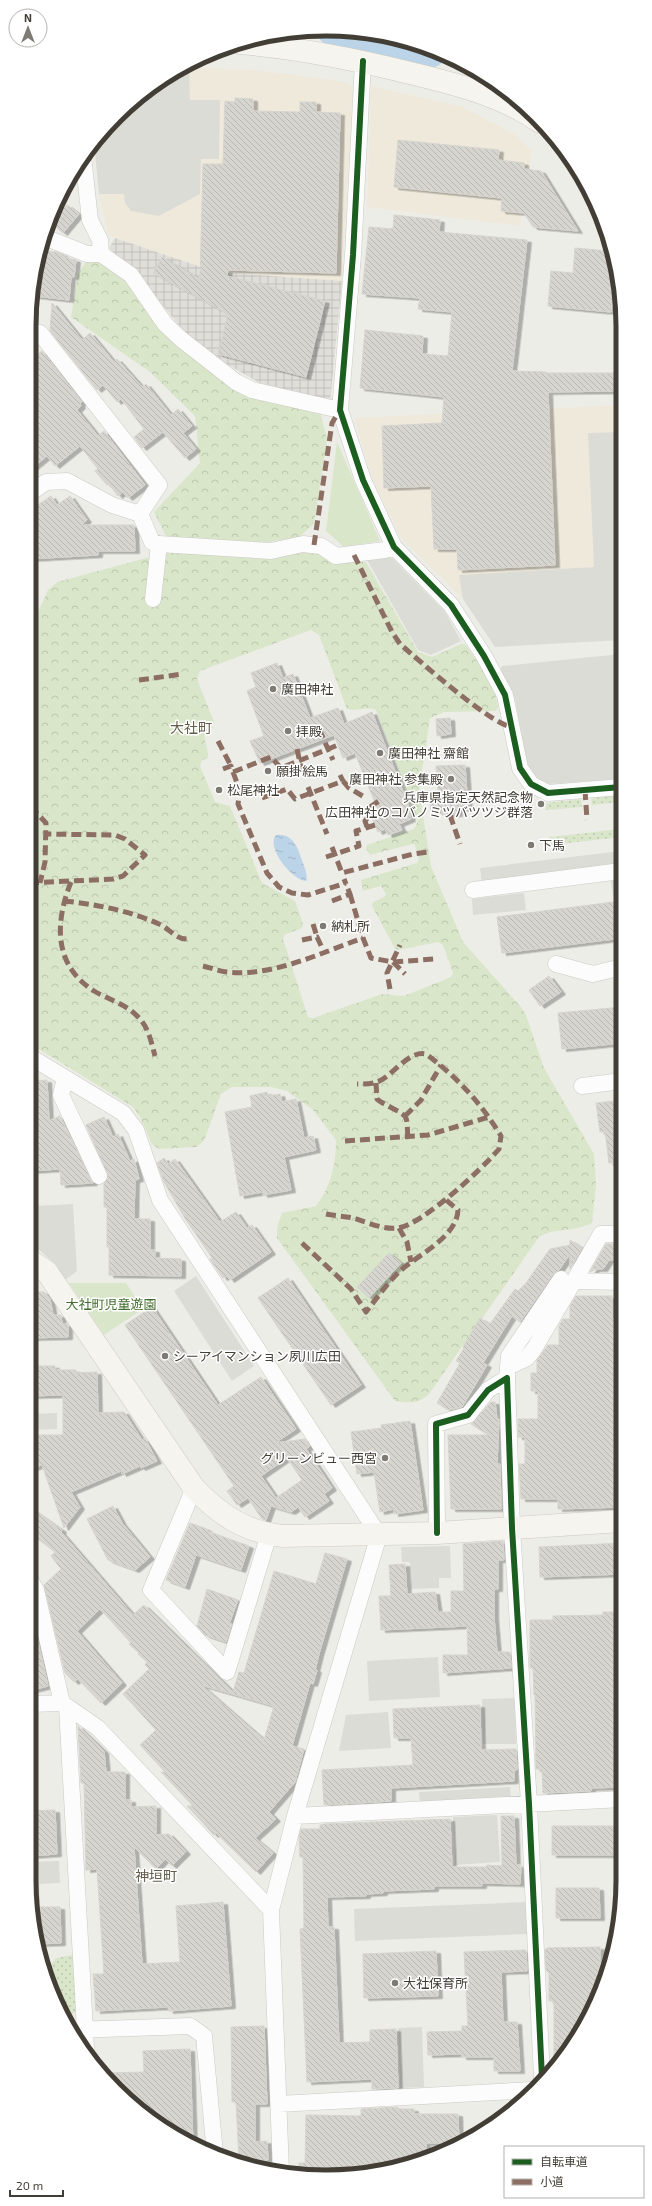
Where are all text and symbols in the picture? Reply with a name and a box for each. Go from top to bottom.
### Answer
north arrow [8,8,48,48]
text: N [24,11,32,24]
place label: 廣田神社 [281,681,333,697]
marker: 廣田神社 [268,684,278,694]
district label: 大社町 [170,719,212,736]
place label: 拝殿 [296,723,322,739]
marker: 拝殿 [283,726,293,736]
place label: 廣田神社 齋館 [388,745,469,761]
marker: 廣田神社 齋館 [375,748,385,758]
place label: 願掛絵馬 [276,763,328,779]
marker: 願掛絵馬 [263,766,273,776]
place label: 廣田神社 参集殿 [349,771,443,787]
marker: 廣田神社 参集殿 [446,774,456,784]
place label: 松尾神社 [227,782,279,798]
marker: 松尾神社 [214,785,224,795]
place label: 兵庫県指定天然記念物 広田神社のコバノミツバツツジ群落 [325,789,533,820]
marker: 兵庫県指定天然記念物 広田神社のコバノミツバツツジ群落 [536,799,546,809]
place label: 下馬 [539,837,565,853]
marker: 下馬 [526,840,536,850]
place label: 納札所 [331,918,370,934]
marker: 納札所 [318,921,328,931]
park label: 大社町児童遊園 [65,1296,157,1312]
place label: シーアイマンション夙川広田 [173,1348,341,1364]
marker: シーアイマンション夙川広田 [160,1351,170,1361]
place label: グリーンビュー西宮 [261,1450,377,1466]
marker: グリーンビュー西宮 [380,1453,390,1463]
district label: 神垣町 [135,1867,177,1884]
place label: 大社保育所 [403,1975,468,1991]
marker: 大社保育所 [390,1978,400,1988]
legend [504,2146,644,2198]
text: 自転車道 [540,2154,588,2168]
scale bar [10,2172,63,2198]
text: 小道 [540,2174,564,2188]
text: 20 m [16,2178,43,2192]

